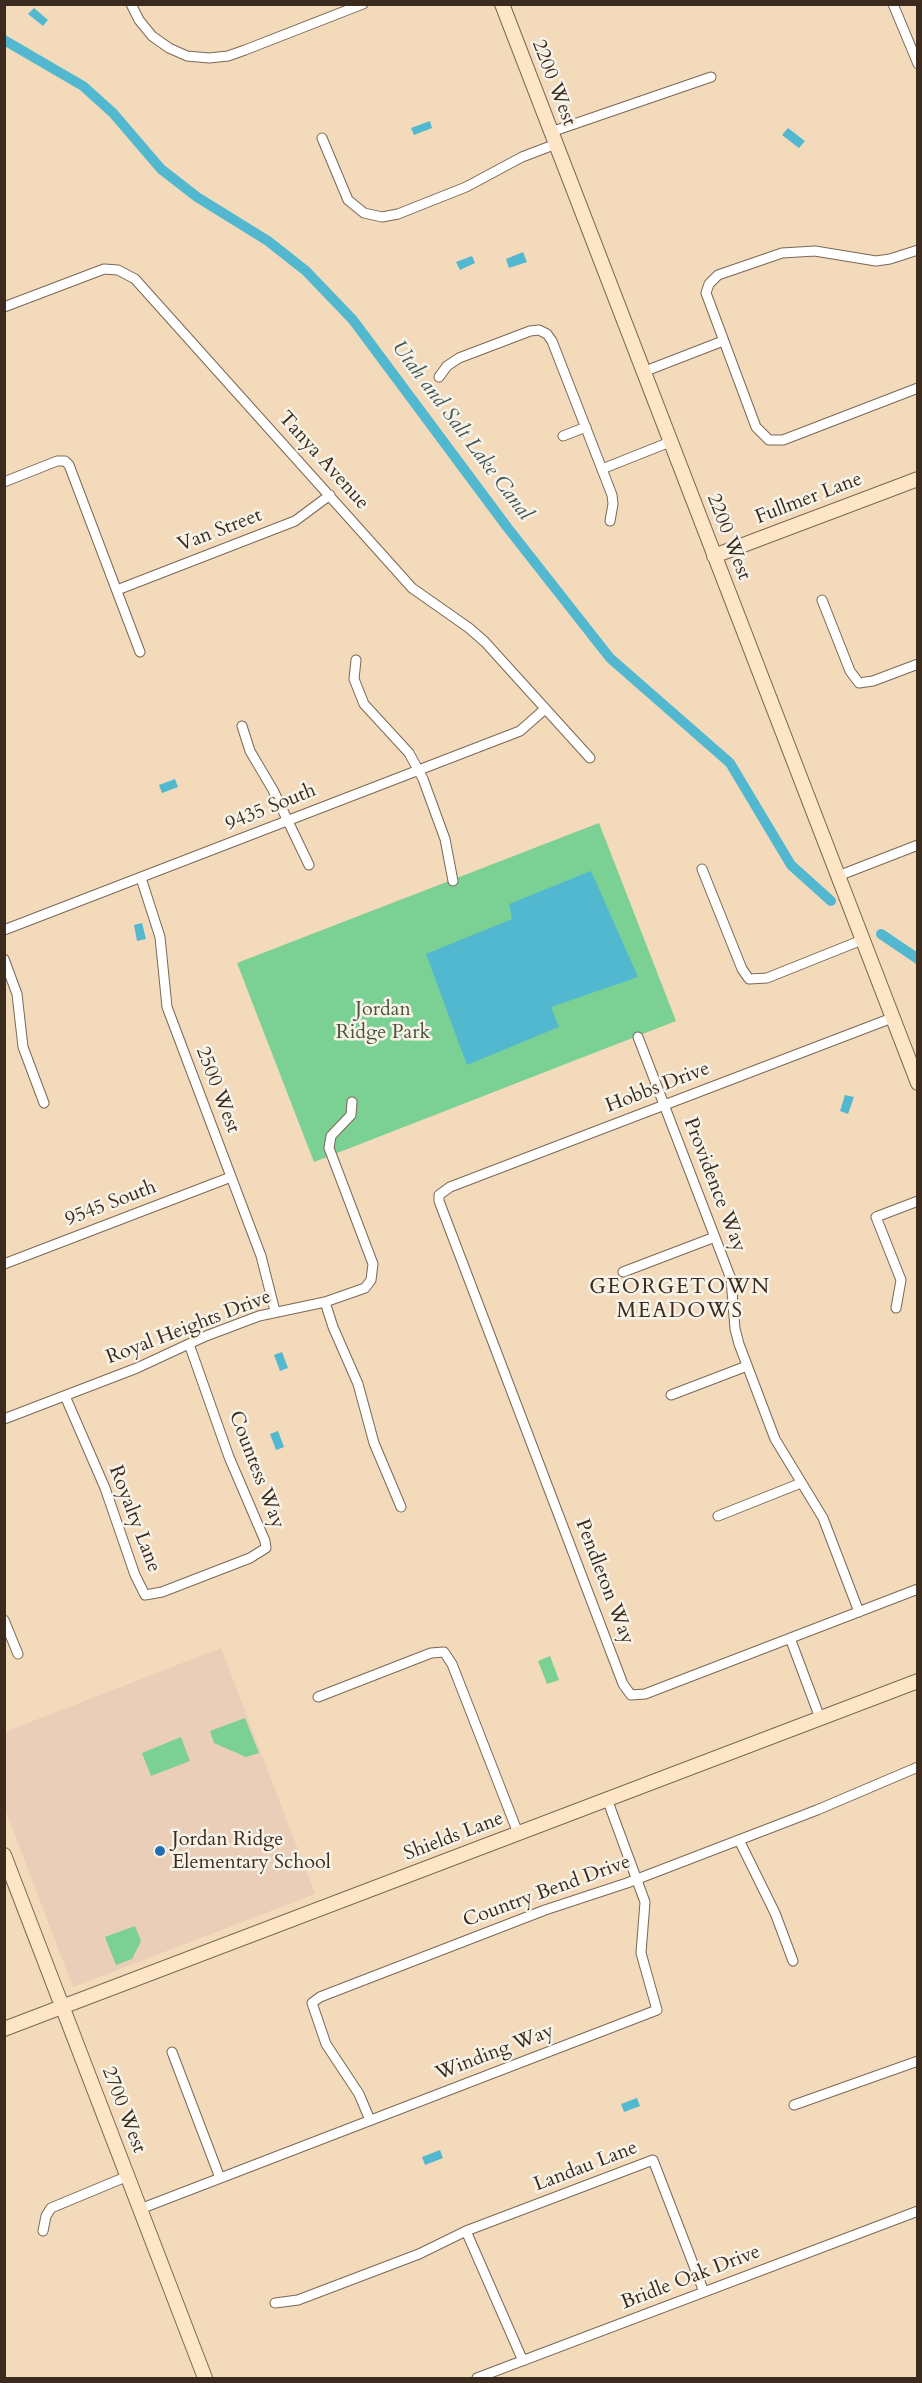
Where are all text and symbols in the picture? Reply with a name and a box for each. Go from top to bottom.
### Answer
street label: 2200 West [526,36,580,130]
water label: Utah and Salt Lake Canal [385,336,537,526]
street label: Tanya Avenue [273,407,373,515]
street label: Fullmer Lane [752,468,866,530]
street label: 2200 West [701,490,755,584]
street label: Van Street [175,504,265,558]
street label: 9435 South [222,779,320,837]
park label: Jordan Ridge Park [336,998,430,1045]
street label: 2500 West [190,1043,244,1137]
street label: Hobbs Drive [603,1057,713,1119]
street label: Providence Way [677,1115,751,1255]
street label: 9545 South [62,1176,160,1232]
district label: GEORGETOWN MEADOWS [589,1275,771,1325]
street label: Royal Heights Drive [103,1285,275,1371]
street label: Countess Way [223,1408,289,1532]
street label: Royalty Lane [103,1462,165,1576]
street label: Pendleton Way [569,1516,639,1648]
street label: Shields Lane [401,1807,507,1867]
place label: Jordan Ridge Elementary School [172,1828,331,1875]
marker: Jordan Ridge Elementary School [153,1844,167,1858]
street label: Country Bend Drive [460,1851,634,1933]
street label: Winding Way [433,2019,557,2087]
street label: 2700 West [96,2063,150,2157]
street label: Landau Lane [531,2136,641,2198]
street label: Bridle Oak Drive [618,2240,764,2316]

